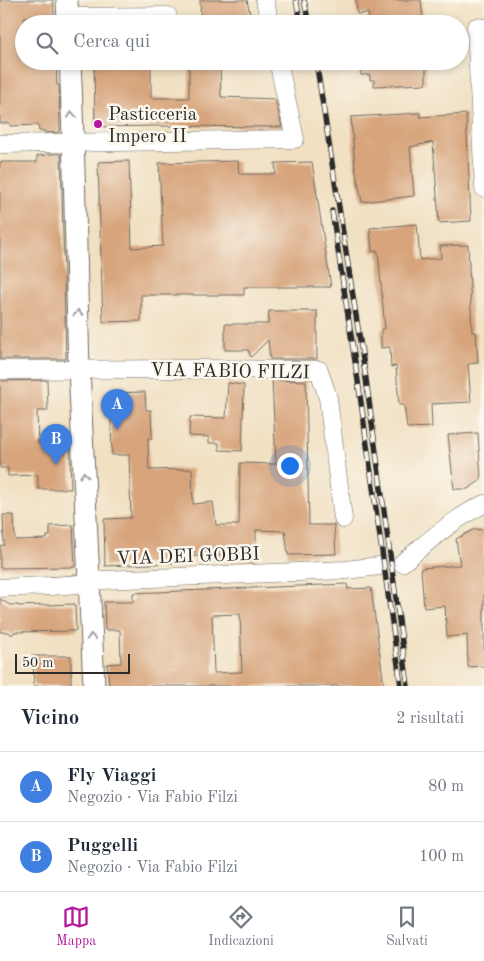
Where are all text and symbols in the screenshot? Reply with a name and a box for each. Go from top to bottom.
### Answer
search box [15,15,469,70]
icon: search [33,29,61,57]
text: Cerca qui [73,33,150,52]
place label: Pasticceria Impero II [108,106,198,147]
one-way arrow [67,111,78,119]
marker: Pasticceria Impero II [92,118,104,130]
one-way arrow [73,308,83,316]
street label: VIA FABIO FILZI [150,362,310,383]
pin: A [101,389,133,430]
pin: B [40,424,72,465]
your location [277,453,303,479]
one-way arrow [78,471,89,479]
street label: VIA DEI GOBBI [116,546,260,569]
one-way arrow [86,633,97,641]
scale bar [15,651,130,674]
text: 50 m [22,656,53,670]
text: Vicino [20,708,79,729]
text: 2 risultati [396,711,464,727]
text: Fly Viaggi [67,767,156,786]
text: A [30,779,42,795]
text: 80 m [428,779,464,795]
text: Negozio · Via Fabio Filzi [67,790,238,806]
text: Puggelli [67,837,138,856]
text: B [30,849,42,865]
text: 100 m [419,849,464,865]
text: Negozio · Via Fabio Filzi [67,860,238,876]
tab: Mappa [56,903,96,950]
tab: Indicazioni [208,903,274,950]
tab: Salvati [386,903,428,950]

